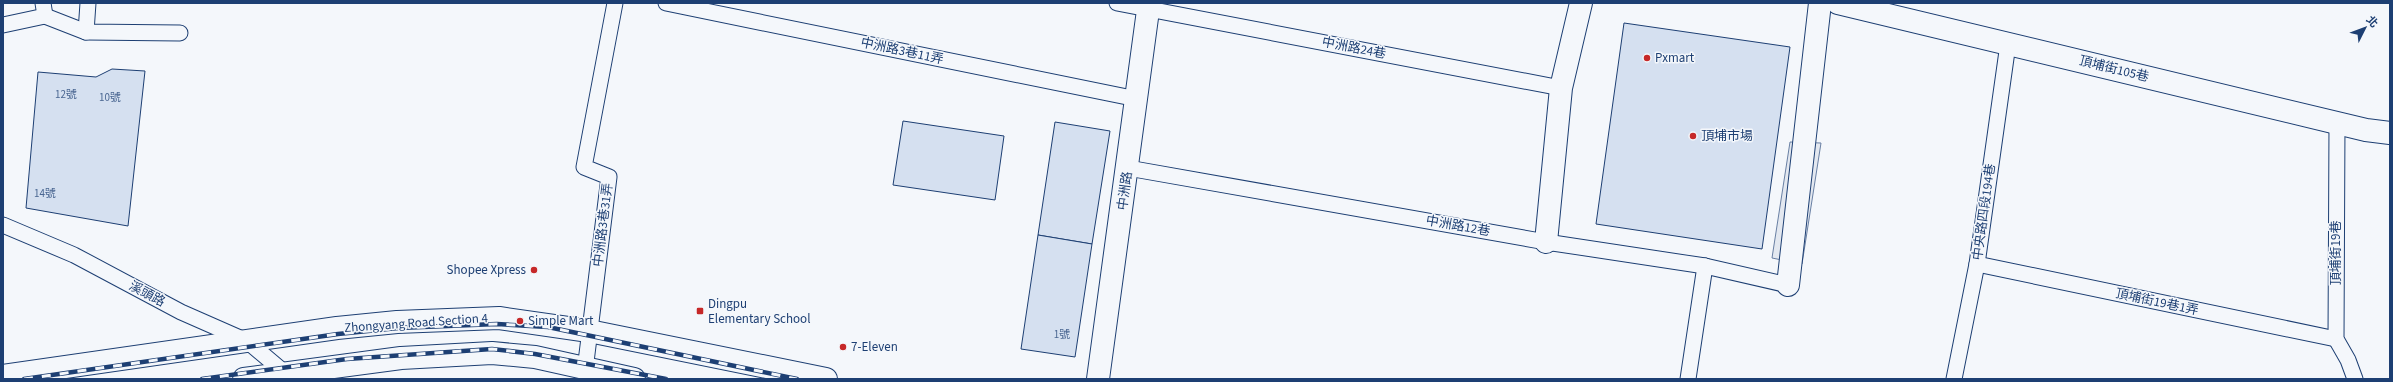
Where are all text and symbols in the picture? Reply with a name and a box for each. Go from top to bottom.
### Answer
north arrow [2345,8,2385,48]
text: 北 [2363,13,2381,31]
street label: 中洲路3巷11弄 [859,33,945,69]
street label: 中洲路24巷 [1320,33,1388,63]
place label: Pxmart [1655,49,1695,67]
street label: 頂埔街105巷 [2077,52,2151,86]
marker: Pxmart [1642,53,1652,63]
house number: 12號 [55,87,77,102]
house number: 10號 [99,90,121,105]
place label: 頂埔市場 [1701,127,1753,145]
marker: 頂埔市場 [1688,131,1698,141]
street label: 中央路四段194巷 [1968,163,2000,261]
street label: 中洲路 [1113,170,1137,212]
street label: 中洲路3巷31弄 [589,182,617,268]
house number: 14號 [34,186,56,201]
street label: 中洲路12巷 [1424,211,1492,241]
street label: 頂埔街19巷 [2327,221,2345,285]
place label: Shopee Xpress [447,261,527,279]
marker: Shopee Xpress [529,265,539,275]
street label: 溪頭路 [126,277,168,311]
street label: 頂埔街19巷1弄 [2114,284,2200,320]
place label: Dingpu Elementary School [708,295,810,328]
marker: Dingpu Elementary School [695,306,705,316]
street label: Zhongyang Road Section 4 [343,309,489,337]
place label: Simple Mart [528,312,594,330]
marker: Simple Mart [515,316,525,326]
house number: 1號 [1054,327,1070,342]
place label: 7-Eleven [851,338,898,356]
marker: 7-Eleven [838,342,848,352]

